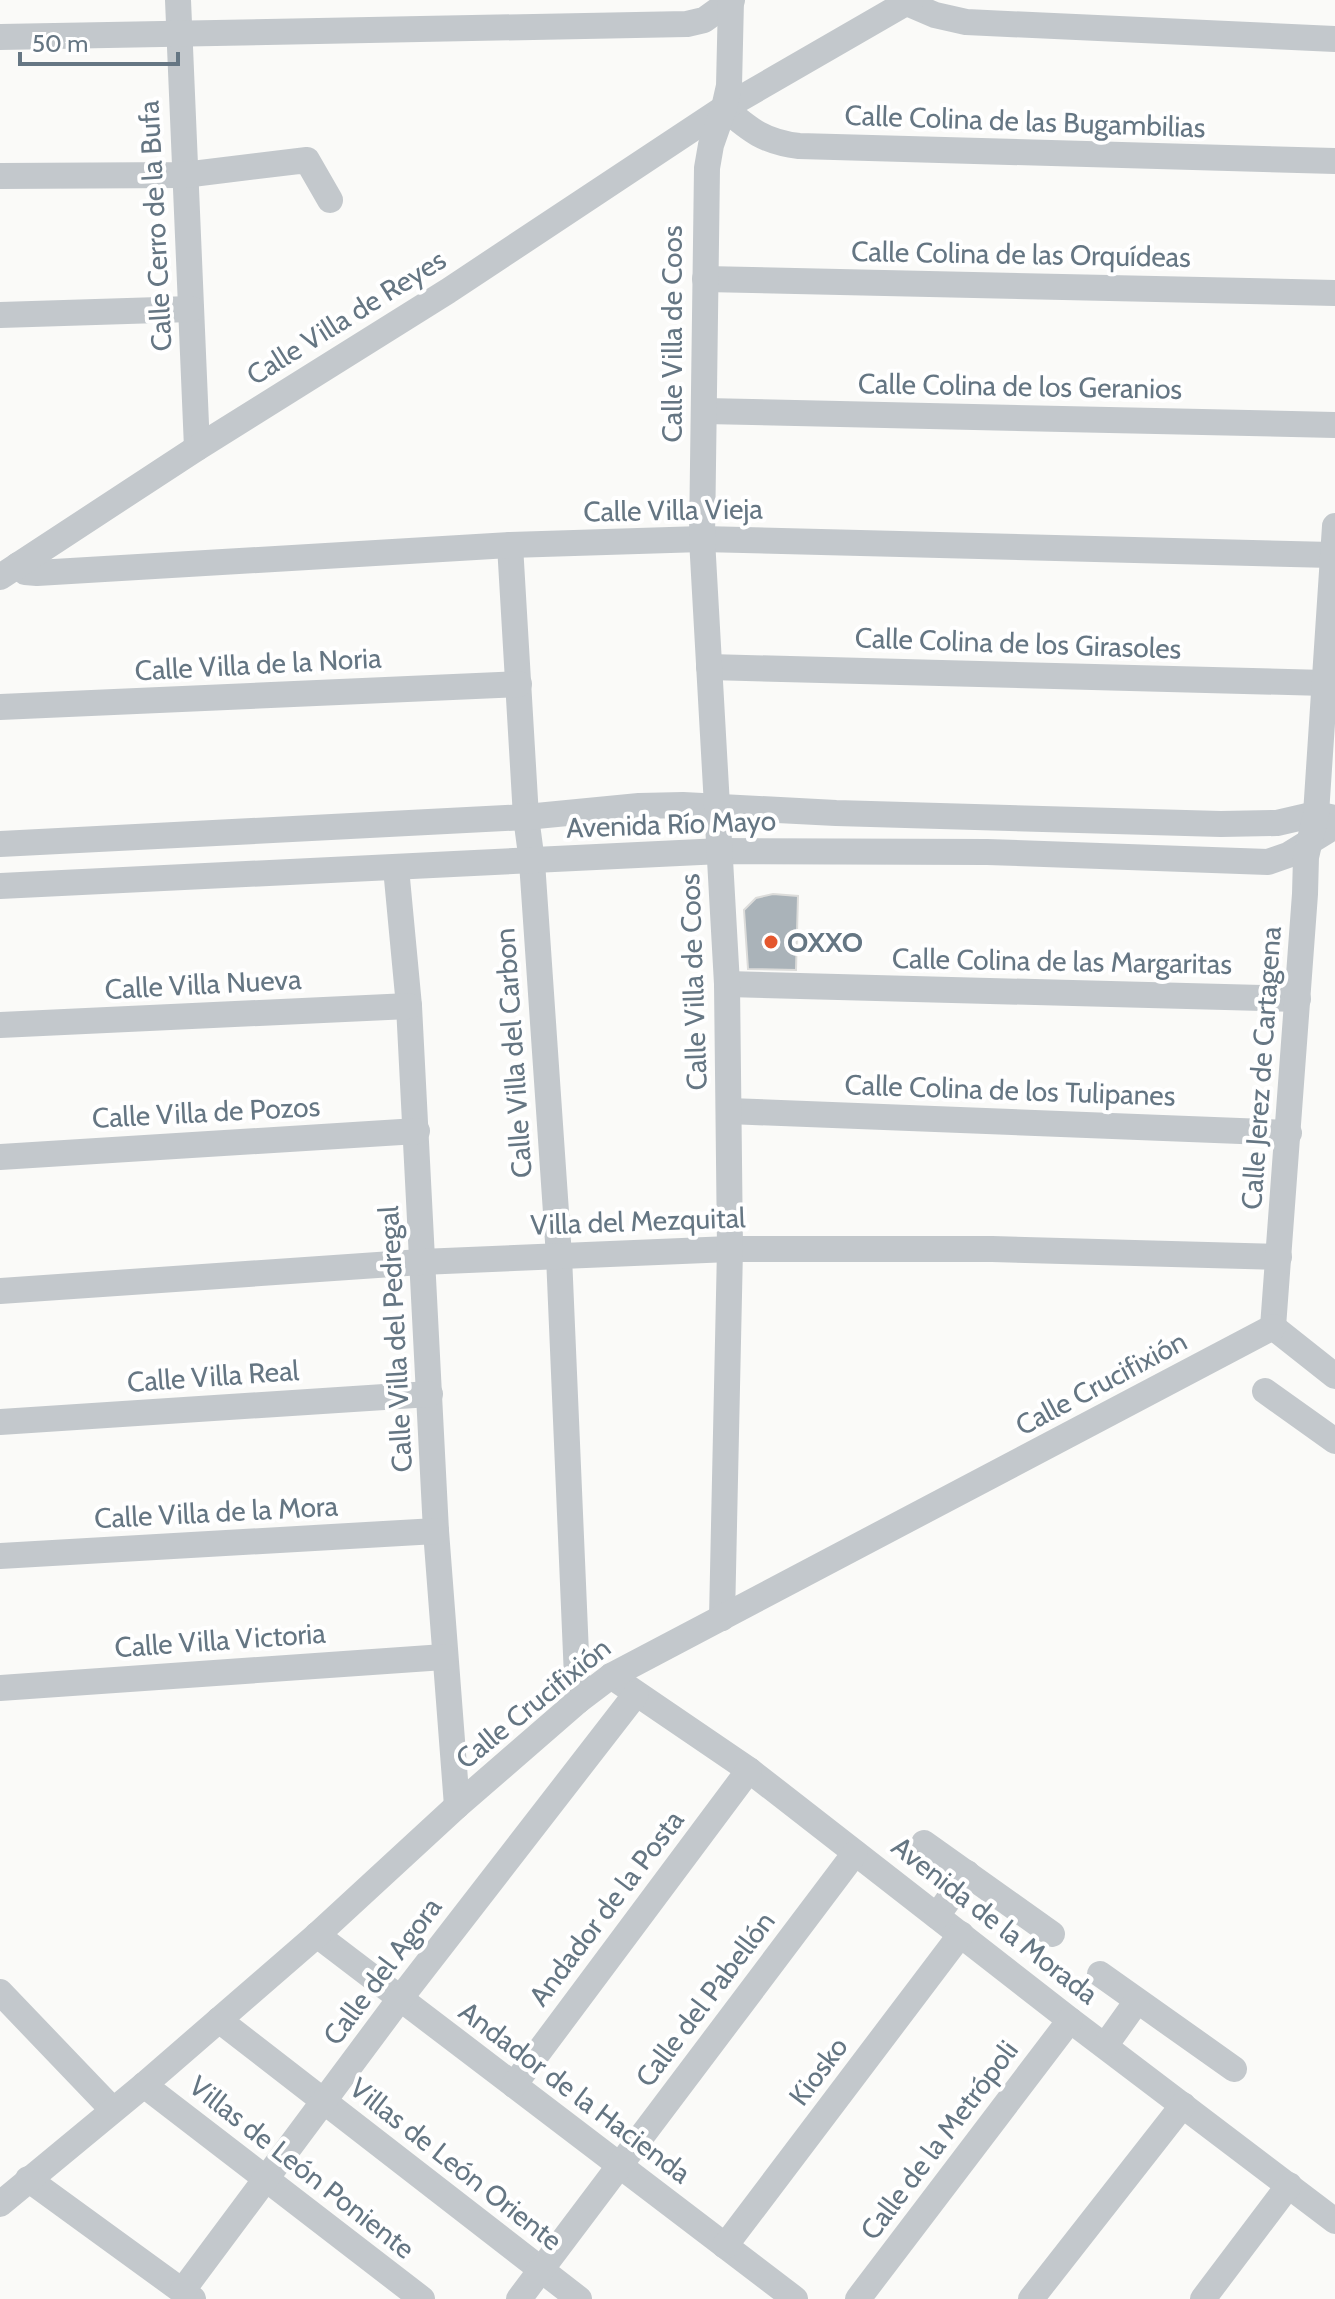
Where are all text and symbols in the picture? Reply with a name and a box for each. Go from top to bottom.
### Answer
scale bar [20,16,178,66]
text: 50 m [32,29,88,58]
street label: Calle Colina de las Bugambilias [844,98,1206,144]
street label: Calle Cerro de la Bufa [131,99,179,352]
street label: Calle Villa de Coos [655,225,689,443]
street label: Calle Colina de las Orquídeas [851,234,1191,274]
street label: Calle Villa de Reyes [240,242,452,392]
street label: Calle Colina de los Geranios [858,366,1182,406]
street label: Calle Villa Vieja [583,491,764,529]
street label: Calle Colina de los Girasoles [854,620,1182,666]
street label: Calle Villa de la Noria [134,641,383,687]
street label: Avenida Río Mayo [565,803,777,845]
street label: Calle Villa de Coos [672,873,714,1091]
place label: OXXO [787,925,863,959]
street label: Calle Jerez de Cartagena [1234,925,1288,1211]
street label: Calle Villa del Carbon [487,927,539,1179]
marker: OXXO [762,933,780,951]
street label: Calle Colina de las Margaritas [892,941,1232,981]
street label: Calle Villa Nueva [104,962,303,1006]
street label: Calle Colina de los Tulipanes [844,1067,1176,1113]
street label: Calle Villa de Pozos [91,1089,321,1135]
street label: Villa del Mezquital [530,1200,747,1242]
street label: Calle Villa del Pedregal [371,1205,419,1473]
street label: Calle Crucifixión [1010,1324,1192,1442]
street label: Calle Villa Real [126,1353,301,1399]
street label: Calle Villa de la Mora [93,1489,339,1535]
street label: Calle Villa Victoria [113,1616,327,1664]
street label: Calle Crucifixión [449,1630,617,1776]
street label: Andador de la Posta [521,1803,691,2012]
street label: Avenida de la Morada [885,1829,1105,2011]
street label: Calle del Agora [316,1890,449,2051]
street label: Calle del Pabellón [628,1905,782,2093]
street label: Andador de la Hacienda [453,1994,698,2190]
street label: Kiosko [781,2030,855,2112]
street label: Calle de la Metrópoli [853,2034,1025,2246]
street label: Villas de León Poniente [183,2068,421,2266]
street label: Villas de León Oriente [343,2071,569,2257]

